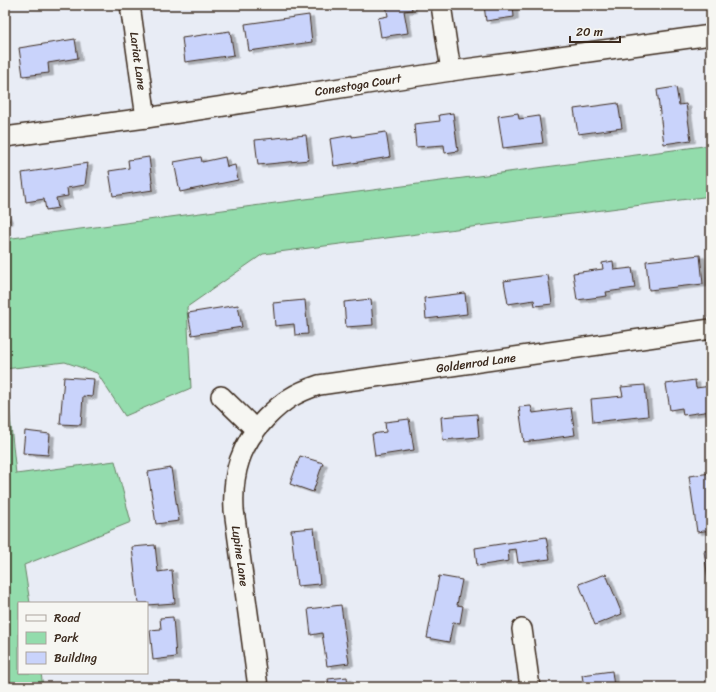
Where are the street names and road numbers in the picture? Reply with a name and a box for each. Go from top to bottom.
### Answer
street label: Lariat Lane [123,31,153,91]
street label: Conestoga Court [313,67,404,103]
street label: Goldenrod Lane [435,347,517,379]
street label: Lupine Lane [225,524,255,588]

